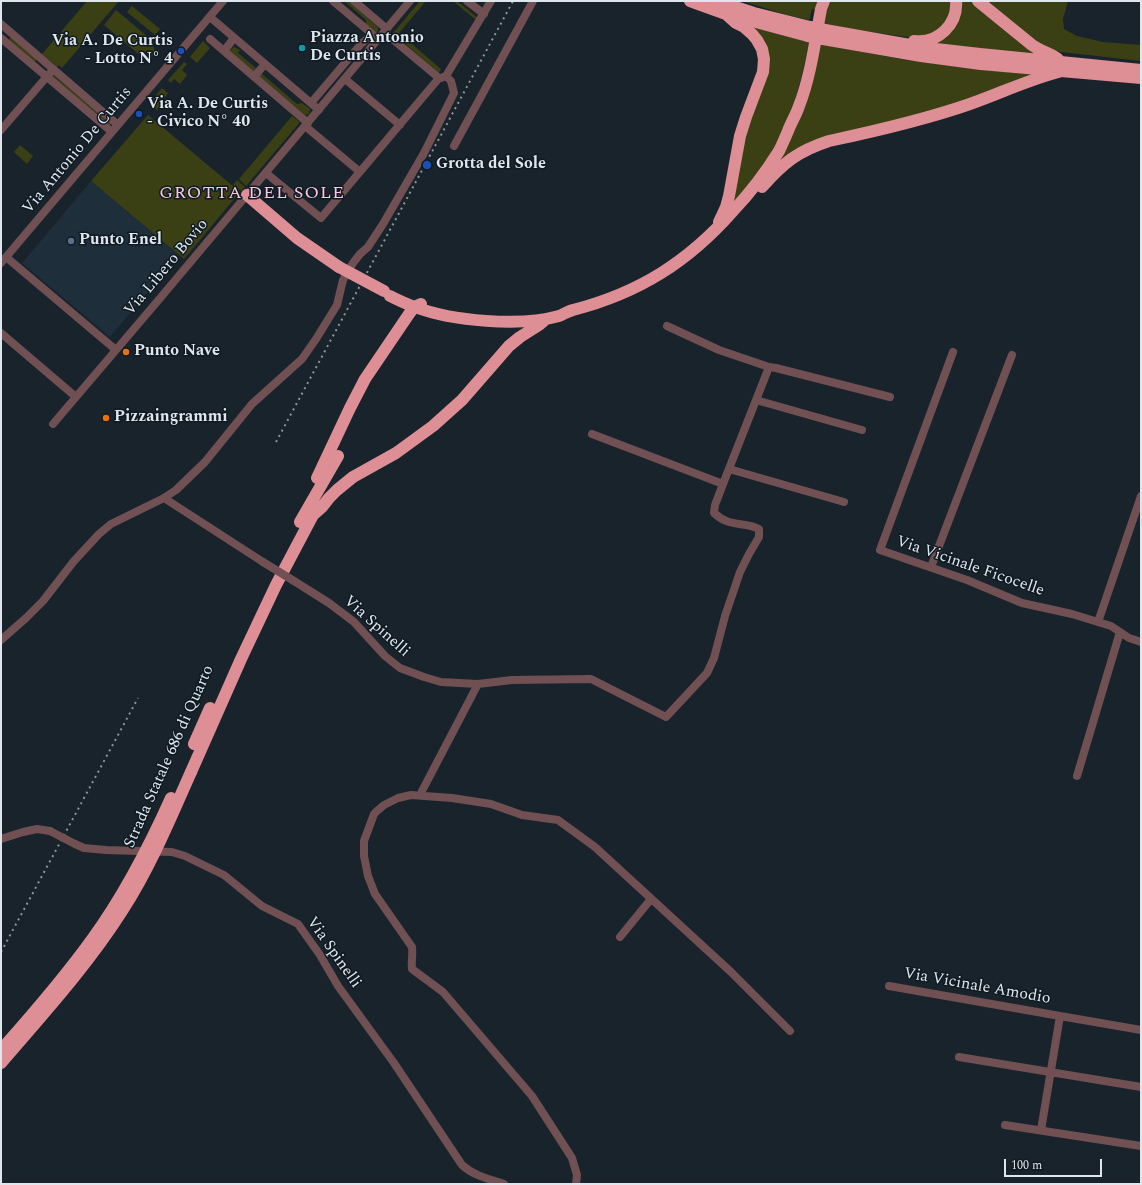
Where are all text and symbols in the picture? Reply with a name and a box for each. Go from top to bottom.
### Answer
place label: Piazza Antonio De Curtis [310,29,424,67]
place label: Via A. De Curtis - Lotto N° 4 [52,32,173,70]
marker: Piazza Antonio De Curtis [297,43,307,53]
marker: Via A. De Curtis - Lotto N° 4 [176,46,186,56]
street label: Via Antonio De Curtis [19,84,137,218]
place label: Via A. De Curtis - Civico N° 40 [147,95,268,133]
marker: Via A. De Curtis - Civico N° 40 [134,109,144,119]
place label: Grotta del Sole [436,155,546,175]
marker: Grotta del Sole [421,159,433,171]
district label: GROTTA DEL SOLE [159,183,345,205]
street label: Via Libero Bovio [121,216,213,320]
place label: Punto Enel [79,231,162,251]
marker: Punto Enel [66,236,76,246]
place label: Punto Nave [134,342,220,362]
marker: Punto Nave [121,347,131,357]
place label: Pizzaingrammi [114,408,227,428]
marker: Pizzaingrammi [101,413,111,423]
street label: Via Vicinale Ficocelle [893,533,1047,601]
street label: Via Spinelli [339,592,413,662]
street label: Strada Statale 686 di Quarto [121,663,219,851]
street label: Via Spinelli [301,914,365,992]
street label: Via Vicinale Amodio [902,965,1052,1009]
scale bar [1006,1151,1104,1177]
text: 100 m [1011,1156,1042,1175]

